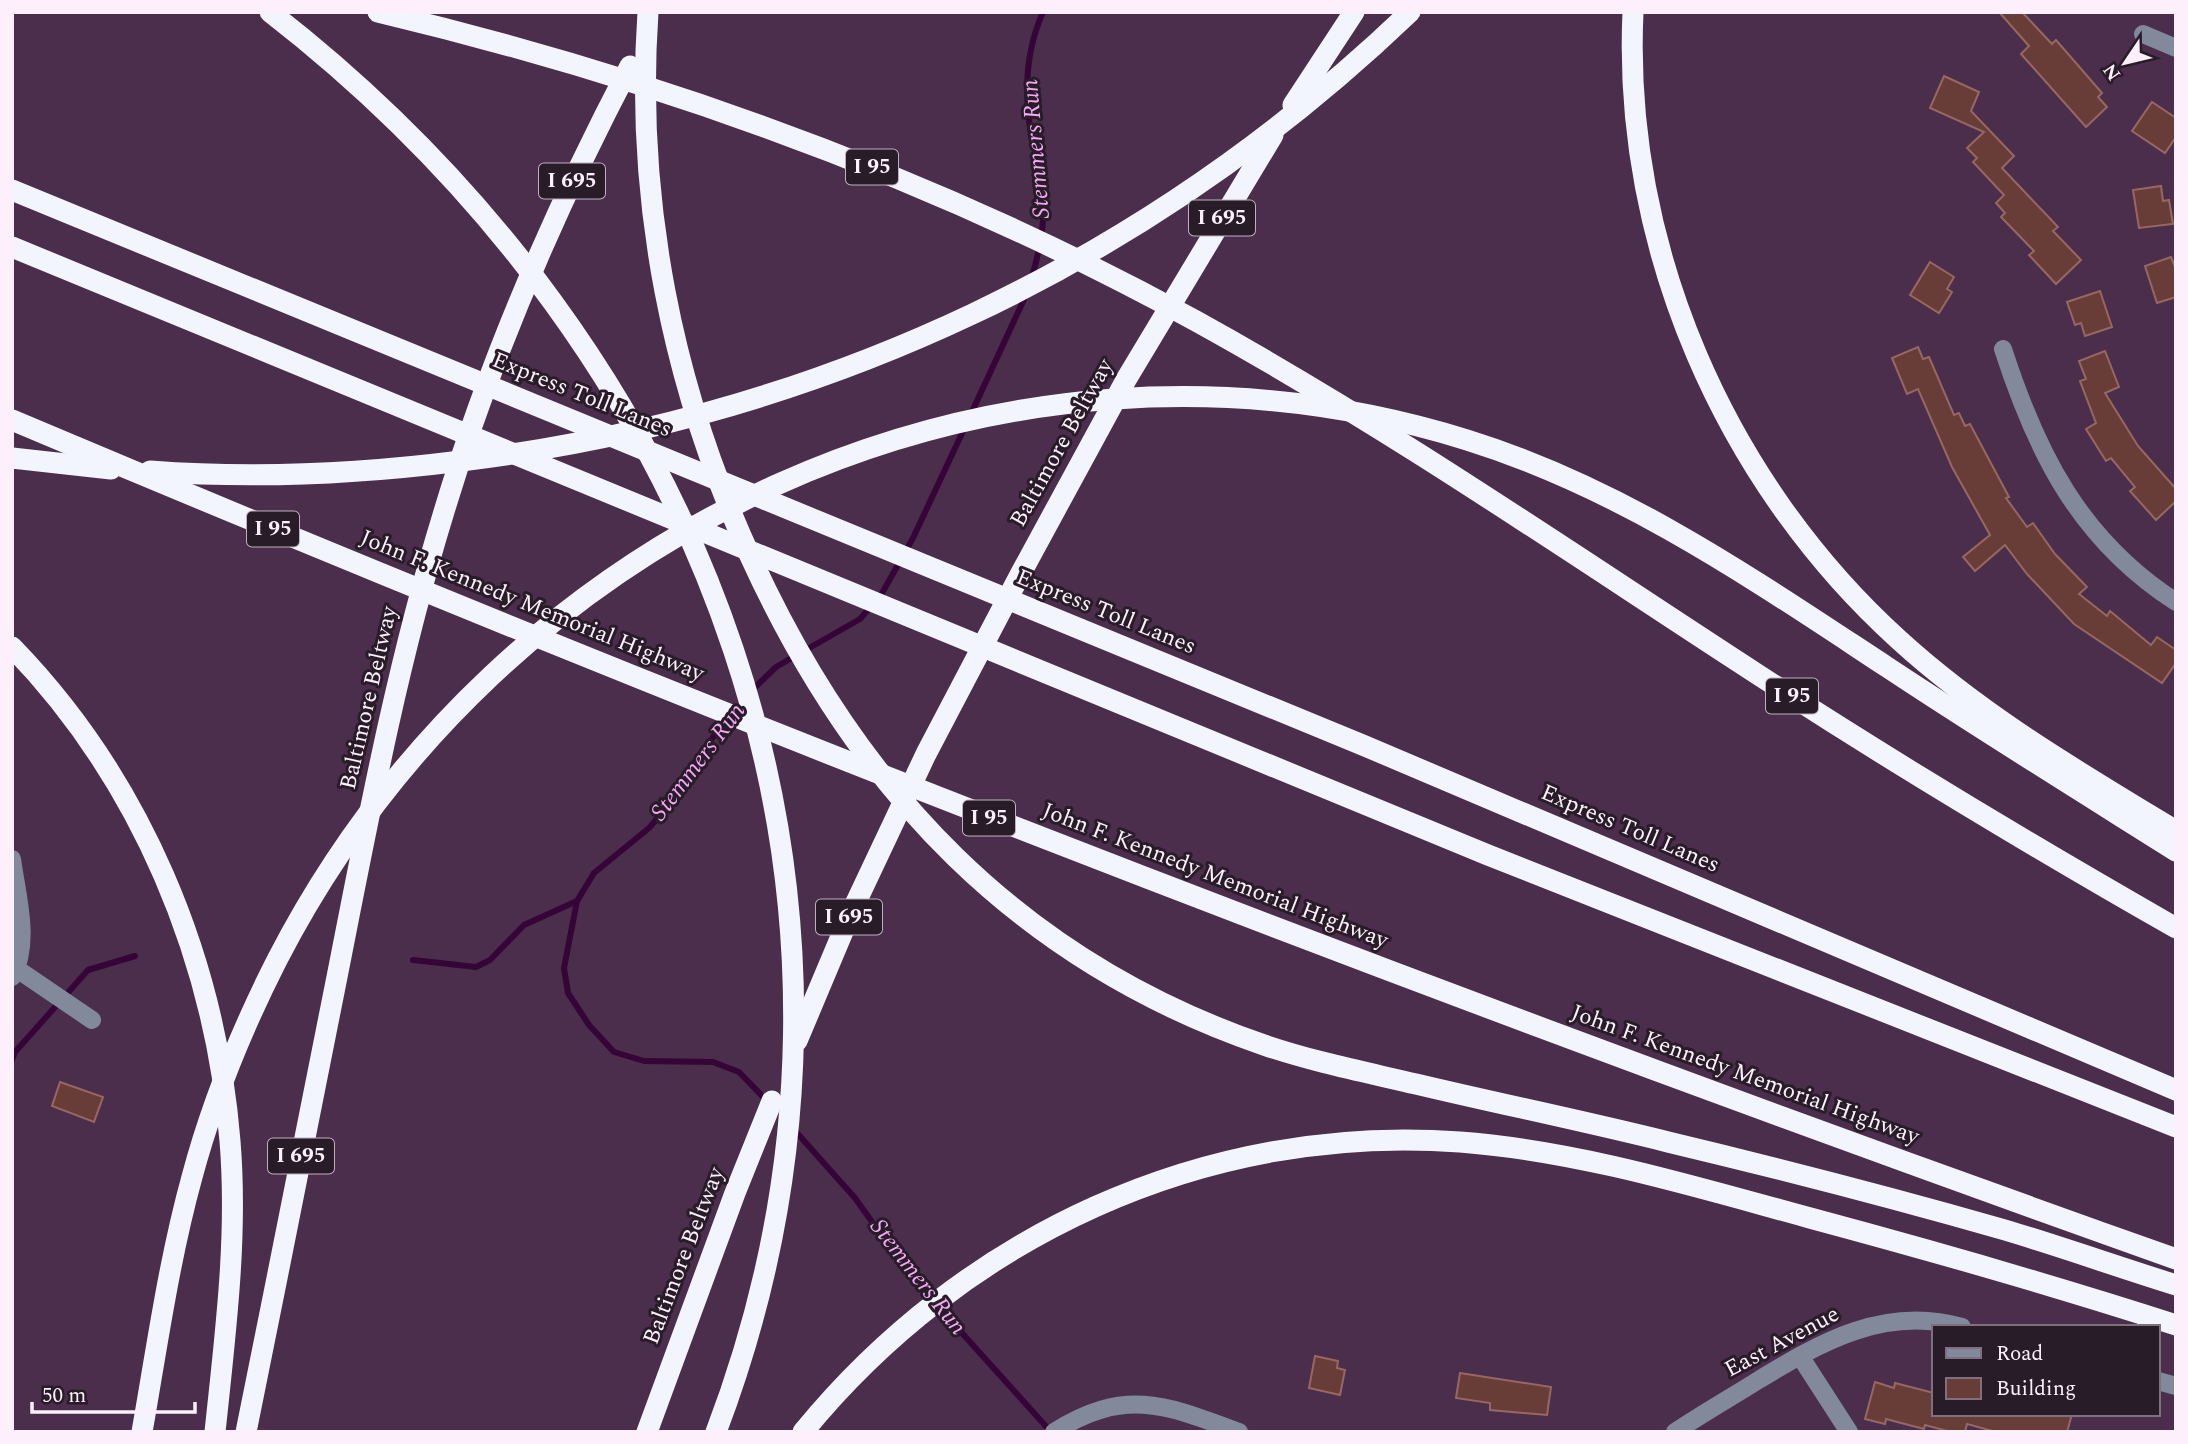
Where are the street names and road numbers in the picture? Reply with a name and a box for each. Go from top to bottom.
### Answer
road number: I 95 [846,150,898,184]
road number: I 695 [539,164,605,198]
road number: I 695 [1189,200,1255,235]
street label: Express Toll Lanes [487,343,677,447]
street label: Baltimore Beltway [1001,352,1123,533]
road number: I 95 [247,512,299,546]
street label: John F. Kennedy Memorial Highway [355,521,710,692]
street label: Express Toll Lanes [1011,560,1201,664]
street label: Baltimore Beltway [331,602,407,793]
road number: I 95 [1766,678,1818,714]
street label: Express Toll Lanes [1535,776,1725,882]
street label: John F. Kennedy Memorial Highway [1037,794,1394,959]
road number: I 95 [963,800,1015,836]
road number: I 695 [816,900,882,934]
street label: John F. Kennedy Memorial Highway [1566,996,1925,1155]
road number: I 695 [268,1138,334,1174]
street label: Baltimore Beltway [634,1161,734,1350]
street label: East Avenue [1718,1297,1846,1387]

